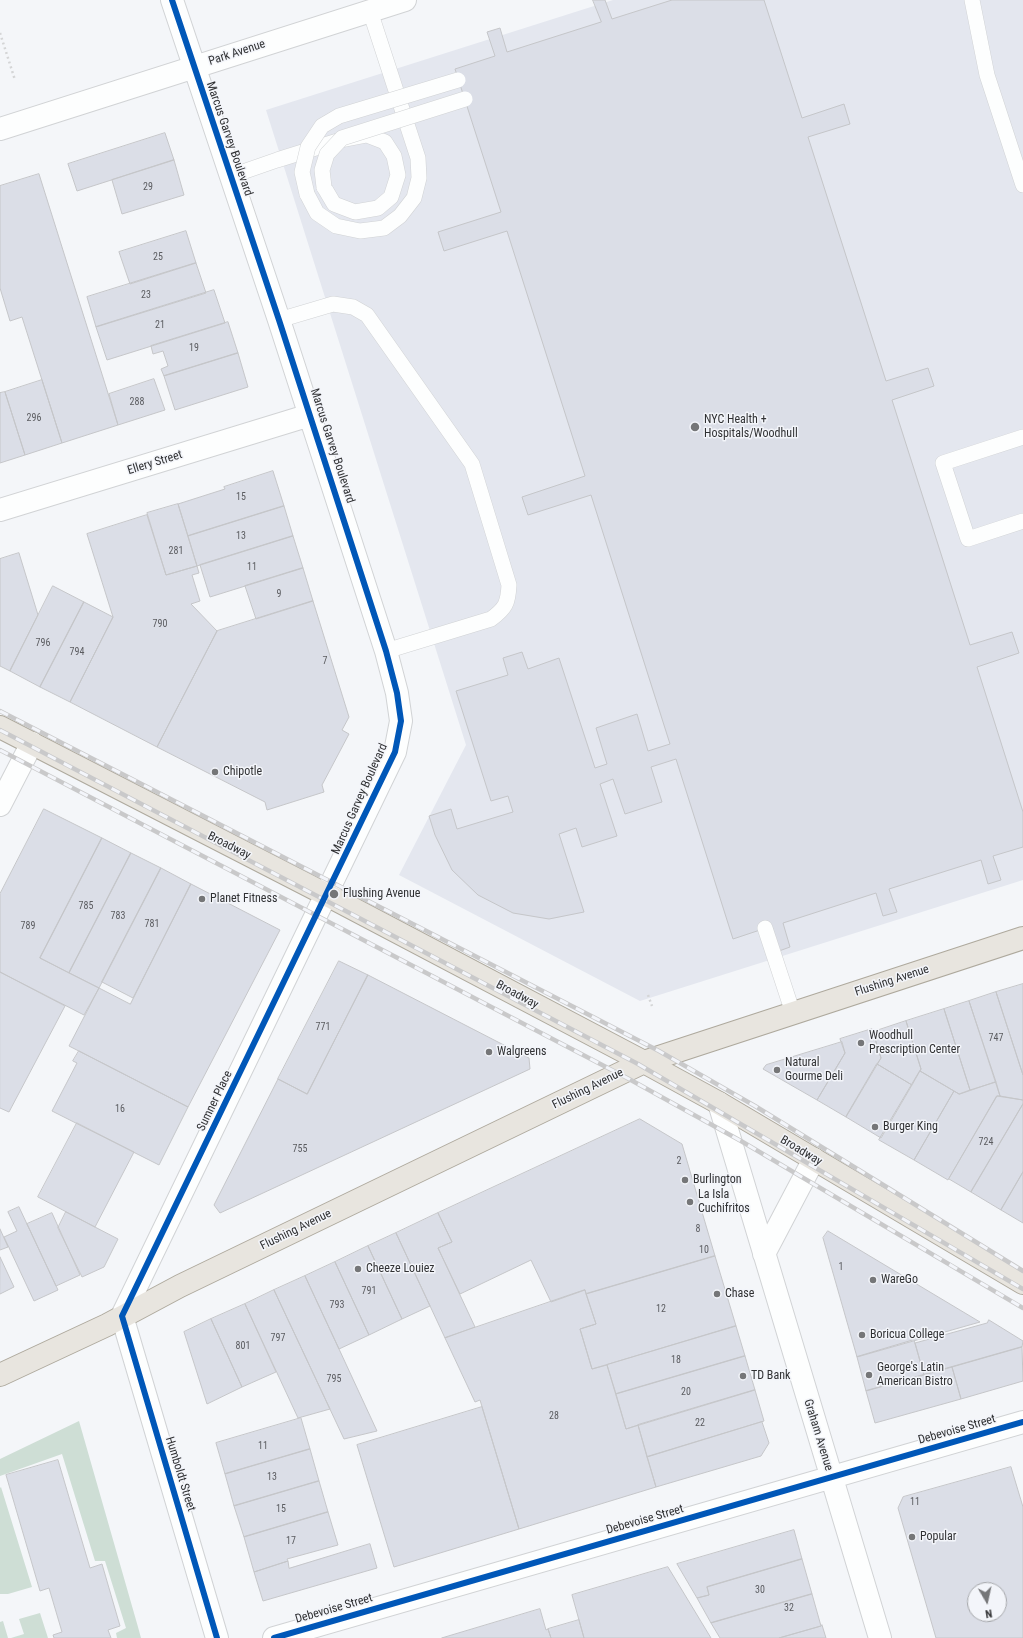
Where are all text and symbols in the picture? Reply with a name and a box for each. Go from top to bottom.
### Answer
street label: Park Avenue [207,37,267,69]
street label: Marcus Garvey Boulevard [203,80,255,198]
house number: 29 [143,181,153,193]
house number: 25 [153,251,163,263]
house number: 23 [141,289,151,301]
house number: 21 [155,319,165,331]
house number: 19 [189,342,199,354]
street label: Marcus Garvey Boulevard [307,387,357,505]
house number: 288 [130,396,144,408]
house number: 296 [27,412,41,424]
place label: NYC Health + Hospitals/Woodhull [704,413,798,441]
marker: NYC Health + Hospitals/Woodhull [689,421,701,433]
street label: Ellery Street [126,448,184,478]
house number: 15 [236,491,246,503]
house number: 13 [236,530,246,542]
house number: 281 [169,545,183,557]
house number: 11 [247,561,257,573]
house number: 9 [277,588,281,600]
house number: 790 [153,618,167,630]
house number: 796 [36,637,50,649]
house number: 794 [70,646,84,658]
house number: 7 [323,655,327,667]
street label: Marcus Garvey Boulevard [329,741,391,857]
place label: Chipotle [223,765,262,779]
marker: Chipotle [210,767,220,777]
street label: Broadway [205,829,253,863]
place label: Flushing Avenue [343,887,420,901]
marker: Flushing Avenue [328,888,340,900]
place label: Planet Fitness [210,892,277,906]
marker: Planet Fitness [197,894,207,904]
house number: 785 [79,900,93,912]
house number: 783 [111,910,125,922]
house number: 781 [145,918,159,930]
house number: 789 [21,920,35,932]
street label: Flushing Avenue [853,962,931,1000]
street label: Broadway [493,978,541,1012]
house number: 771 [316,1021,330,1033]
place label: Woodhull Prescription Center [869,1029,960,1057]
house number: 747 [989,1032,1003,1044]
marker: Woodhull Prescription Center [856,1038,866,1048]
place label: Walgreens [497,1045,546,1059]
marker: Walgreens [484,1047,494,1057]
place label: Natural Gourme Deli [785,1056,843,1084]
marker: Natural Gourme Deli [772,1065,782,1075]
street label: Flushing Avenue [550,1066,626,1112]
street label: Sumner Place [194,1069,236,1133]
house number: 16 [115,1103,125,1115]
place label: Burger King [883,1120,938,1134]
marker: Burger King [870,1122,880,1132]
street label: Broadway [777,1133,825,1169]
house number: 724 [979,1136,993,1148]
house number: 755 [293,1143,307,1155]
house number: 2 [677,1155,681,1167]
place label: Burlington [693,1173,742,1187]
marker: Burlington [680,1175,690,1185]
place label: La Isla Cuchifritos [698,1188,750,1216]
marker: La Isla Cuchifritos [685,1197,695,1207]
street label: Flushing Avenue [258,1207,334,1253]
house number: 8 [696,1223,700,1235]
house number: 10 [699,1244,709,1256]
house number: 1 [839,1261,843,1273]
place label: Cheeze Louiez [366,1262,435,1276]
marker: Cheeze Louiez [353,1264,363,1274]
place label: WareGo [881,1273,918,1287]
marker: WareGo [868,1275,878,1285]
house number: 791 [362,1285,376,1297]
place label: Chase [725,1287,754,1301]
marker: Chase [712,1289,722,1299]
house number: 793 [330,1299,344,1311]
house number: 12 [656,1303,666,1315]
place label: Boricua College [870,1328,944,1342]
marker: Boricua College [857,1330,867,1340]
house number: 797 [271,1332,285,1344]
house number: 801 [236,1340,250,1352]
house number: 18 [671,1354,681,1366]
place label: George's Latin American Bistro [877,1361,953,1389]
place label: TD Bank [751,1369,790,1383]
marker: George's Latin American Bistro [864,1370,874,1380]
marker: TD Bank [738,1371,748,1381]
house number: 795 [327,1373,341,1385]
house number: 20 [681,1386,691,1398]
street label: Graham Avenue [800,1397,836,1473]
house number: 28 [549,1410,559,1422]
street label: Debevoise Street [917,1412,997,1448]
house number: 22 [695,1417,705,1429]
street label: Humboldt Street [162,1435,198,1513]
house number: 11 [258,1440,268,1452]
house number: 13 [267,1471,277,1483]
house number: 11 [910,1496,920,1508]
street label: Debevoise Street [605,1502,685,1538]
house number: 15 [276,1503,286,1515]
place label: Popular [920,1530,956,1544]
marker: Popular [907,1532,917,1542]
house number: 17 [286,1535,296,1547]
north arrow [967,1582,1007,1622]
house number: 30 [755,1584,765,1596]
street label: Debevoise Street [294,1591,374,1627]
house number: 32 [784,1602,794,1614]
text: N [984,1606,993,1620]

